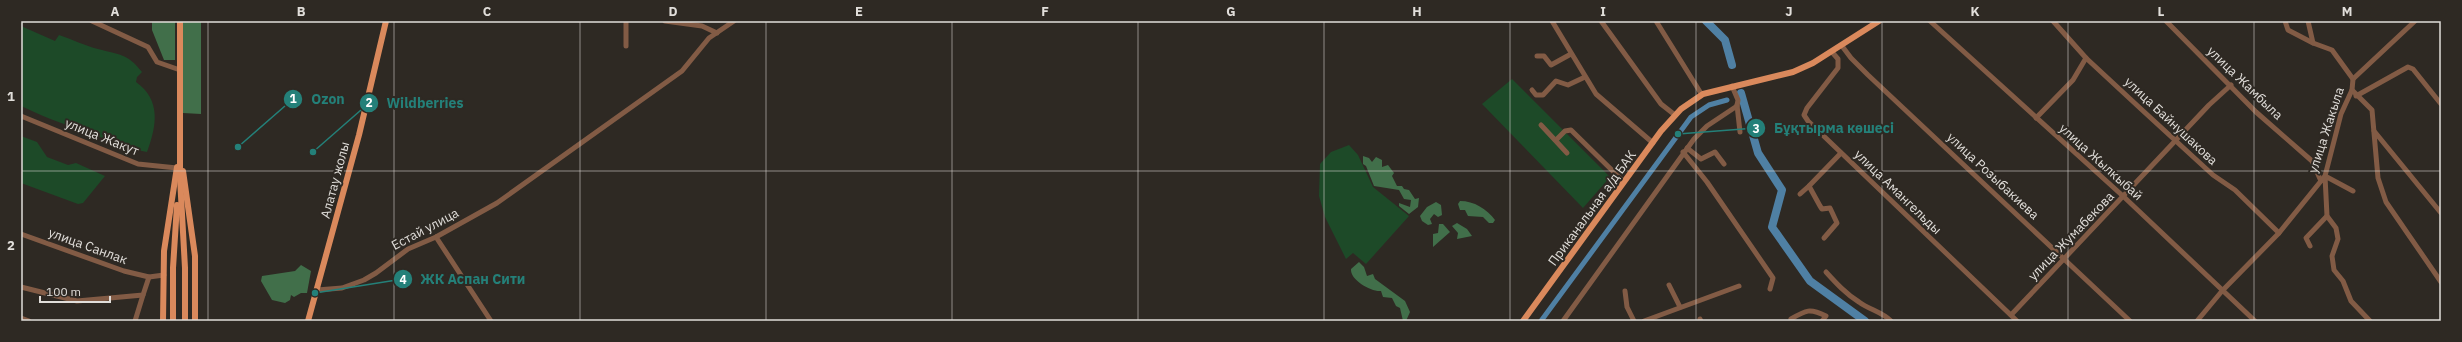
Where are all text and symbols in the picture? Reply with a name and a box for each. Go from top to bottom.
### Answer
text: A [111,3,120,20]
text: B [297,3,306,20]
text: C [483,3,492,20]
text: D [668,3,678,20]
text: E [855,3,863,20]
text: F [1041,3,1049,20]
text: G [1226,3,1236,20]
text: H [1412,3,1422,20]
text: I [1600,3,1606,20]
text: J [1785,3,1793,20]
text: K [1970,3,1980,20]
text: L [2158,3,2165,20]
text: M [2342,3,2352,20]
street label: улица Жамбыла [2204,43,2286,123]
street label: улица Байнушакова [2121,73,2221,169]
street label: улица Жакыла [2304,85,2348,175]
callout: Ozon [283,86,353,112]
text: 1 [7,88,15,105]
text: Ozon [311,90,345,108]
callout: Wildberries [359,90,472,116]
text: 1 [289,91,297,106]
text: Wildberries [387,94,464,112]
text: 2 [365,95,373,110]
street label: улица Жакут [62,114,142,160]
callout: Бұқтырма көшесі [1746,115,1902,141]
text: Бұқтырма көшесі [1774,119,1894,137]
street label: улица Жылкыбай [2056,120,2146,204]
text: 3 [1752,121,1760,136]
street label: улица Розыбакиева [1943,129,2043,223]
street label: Алатау жолы [317,140,353,220]
street label: улица Амангельды [1851,146,1945,238]
street label: Приканальная а/д БАК [1544,147,1640,269]
street label: улица Жумабекова [2024,188,2118,284]
street label: Естай улица [388,204,462,254]
street label: улица Санлак [46,224,130,268]
text: 2 [7,237,15,254]
callout: ЖК Аспан Сити [393,266,534,292]
text: ЖК Аспан Сити [421,270,525,288]
text: 4 [399,272,407,287]
scale bar [40,278,110,304]
text: 100 m [46,284,81,299]

